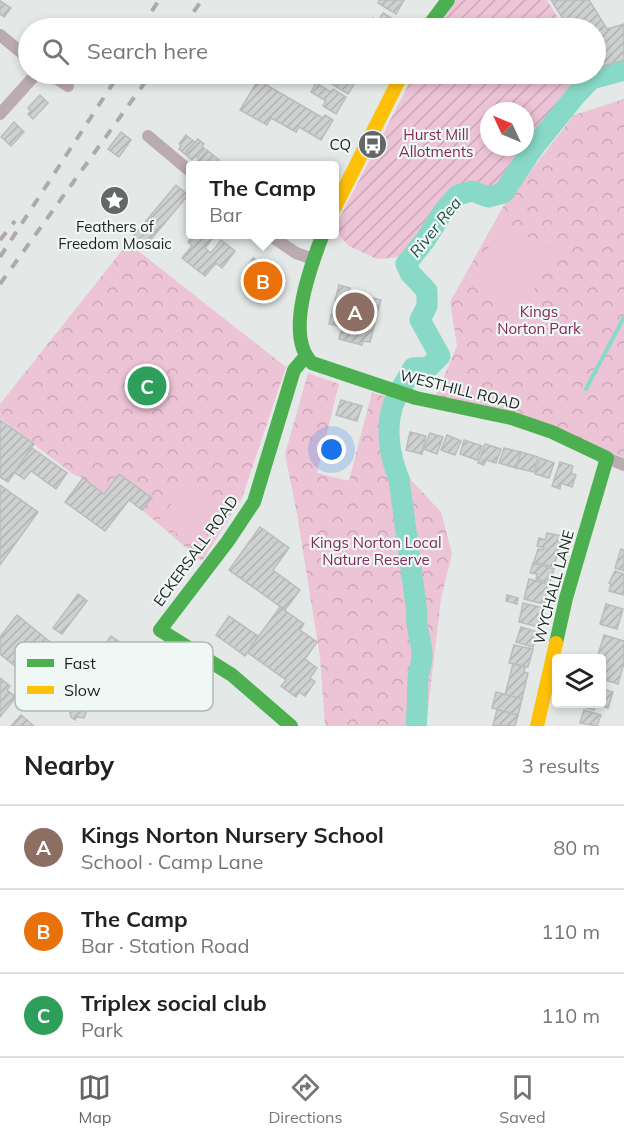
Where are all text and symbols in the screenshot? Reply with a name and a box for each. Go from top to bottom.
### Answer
search box [18,18,606,84]
icon: search [39,35,72,68]
text: Search here [87,37,208,65]
north arrow [480,102,534,156]
park label: Hurst Mill Allotments [399,125,473,161]
bus stop icon: CQ [356,129,388,161]
place label: CQ [329,135,351,154]
popup [186,161,339,239]
text: The Camp [209,174,316,202]
place icon: Feathers of Freedom Mosaic [99,184,131,216]
water label: River Rea [405,193,465,261]
text: Bar [209,202,242,227]
place label: Feathers of Freedom Mosaic [58,217,172,253]
pin: B [244,258,282,304]
pin: A [336,290,374,334]
park label: Kings Norton Park [497,302,581,338]
pin: C [128,364,166,408]
street label: WESTHILL ROAD [398,365,522,414]
your location [317,435,346,464]
street label: ECKERSALL ROAD [149,492,242,610]
street label: WYCHALL LANE [529,528,578,646]
park label: Kings Norton Local Nature Reserve [311,533,441,569]
legend [15,642,213,711]
text: Fast [64,653,96,673]
map controls [552,654,606,708]
button: layers [552,654,606,708]
text: Slow [64,680,101,700]
text: Nearby [24,749,114,782]
text: 3 results [522,753,600,778]
text: Kings Norton Nursery School [81,821,384,849]
text: A [36,835,51,860]
text: 80 m [553,835,600,860]
text: School · Camp Lane [81,849,263,874]
text: The Camp [81,905,188,933]
text: B [37,919,50,944]
text: 110 m [541,919,600,944]
text: Bar · Station Road [81,933,250,958]
text: Triplex social club [81,989,267,1017]
text: C [37,1003,50,1028]
text: 110 m [541,1003,600,1028]
text: Park [81,1017,123,1042]
tab: Map [78,1071,111,1127]
tab: Directions [268,1071,342,1127]
tab: Saved [499,1071,546,1127]

